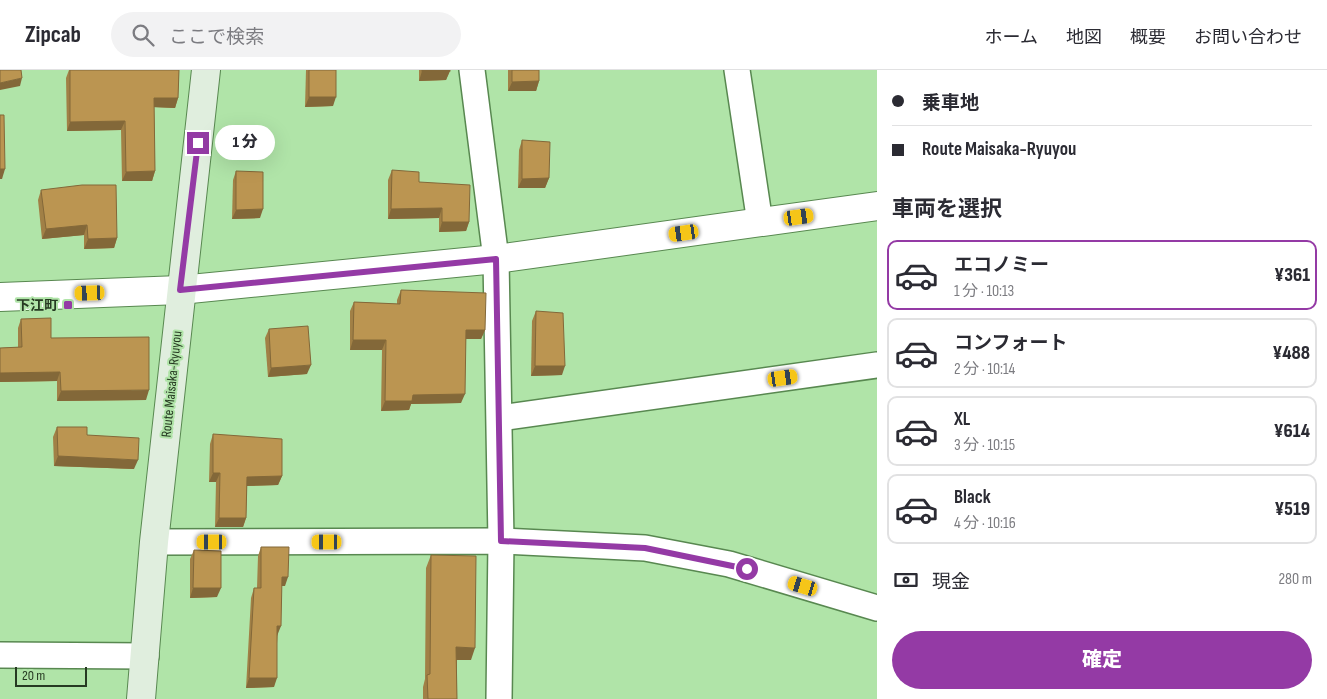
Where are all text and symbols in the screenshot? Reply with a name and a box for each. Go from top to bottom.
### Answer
search box [111,12,461,57]
text: Zipcab [25,20,81,49]
icon: search [129,21,157,49]
text: ここで検索 [169,26,264,49]
text: ホーム [985,27,1038,48]
text: 地図 [1066,27,1102,48]
text: 概要 [1130,27,1166,48]
text: お問い合わせ [1194,27,1302,48]
text: 乗車地 [922,92,979,115]
callout: 1 分 [216,126,276,160]
route end [187,132,209,154]
text: 1 分 [232,133,258,152]
text: Route Maisaka-Ryuyou [922,138,1076,161]
text: 車両を選択 [892,196,1002,223]
car [783,207,814,227]
car [668,223,699,243]
icon: car [894,253,939,298]
text: エコノミー [954,254,1049,277]
text: ¥361 [1274,264,1310,287]
text: 1 分 · 10:13 [954,282,1014,301]
car [74,285,105,301]
place label: 下江町 [16,297,58,314]
marker: 下江町 [62,299,74,311]
street label: Route Maisaka-Ryuyou [157,330,186,438]
icon: car [894,331,939,376]
text: コンフォート [954,332,1067,355]
text: ¥488 [1273,342,1310,365]
text: 2 分 · 10:14 [954,360,1015,379]
car [767,368,798,388]
text: XL [954,408,970,431]
icon: car [894,409,939,454]
text: ¥614 [1274,420,1310,443]
text: 3 分 · 10:15 [954,436,1015,455]
text: Black [954,486,991,509]
icon: car [894,487,939,532]
text: ¥519 [1274,498,1310,521]
text: 4 分 · 10:16 [954,514,1016,533]
car [197,535,227,550]
car [312,535,342,550]
route start [736,558,758,580]
icon: cash [892,566,920,594]
text: 280 m [1278,570,1312,589]
text: 現金 [932,571,970,594]
car [786,574,819,598]
button: 確定 [892,631,1312,689]
scale bar [15,664,88,687]
text: 20 m [22,667,45,684]

